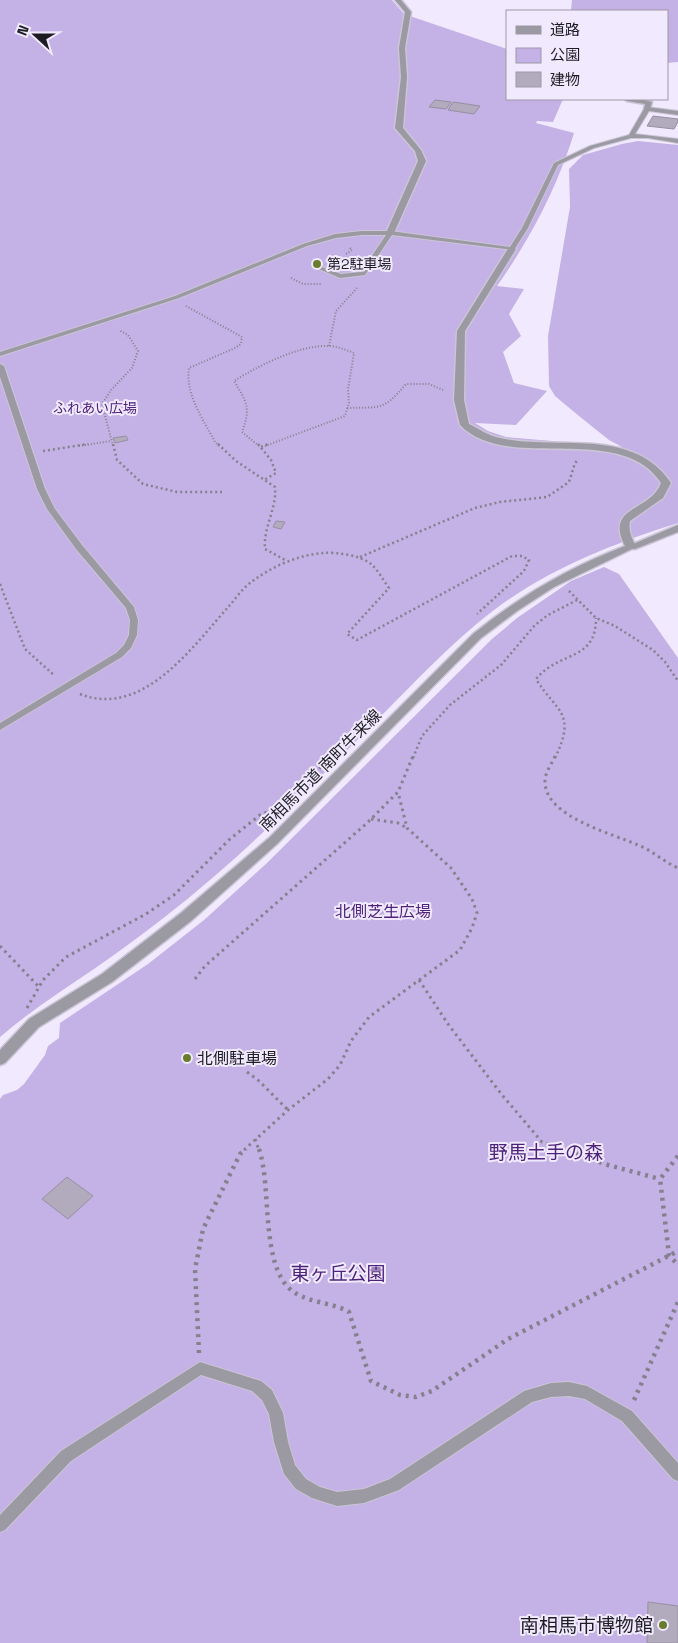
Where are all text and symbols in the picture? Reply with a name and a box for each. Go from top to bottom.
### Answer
north arrow [10,10,60,60]
legend [506,10,668,100]
text: 道路 [550,20,580,39]
text: N [13,23,33,38]
text: 公園 [550,45,580,64]
text: 建物 [550,70,580,89]
place label: 第2駐車場 [327,255,391,273]
marker: 第2駐車場 [311,258,323,270]
park label: ふれあい広場 [53,399,137,417]
street label: 南相馬市道 南町牛来線 [255,705,386,836]
park label: 北側芝生広場 [335,901,431,922]
place label: 北側駐車場 [197,1048,277,1069]
marker: 北側駐車場 [181,1052,193,1064]
park label: 野馬土手の森 [489,1140,603,1165]
park label: 東ヶ丘公園 [290,1261,386,1286]
place label: 南相馬市博物館 [520,1613,653,1638]
marker: 南相馬市博物館 [657,1619,669,1631]

